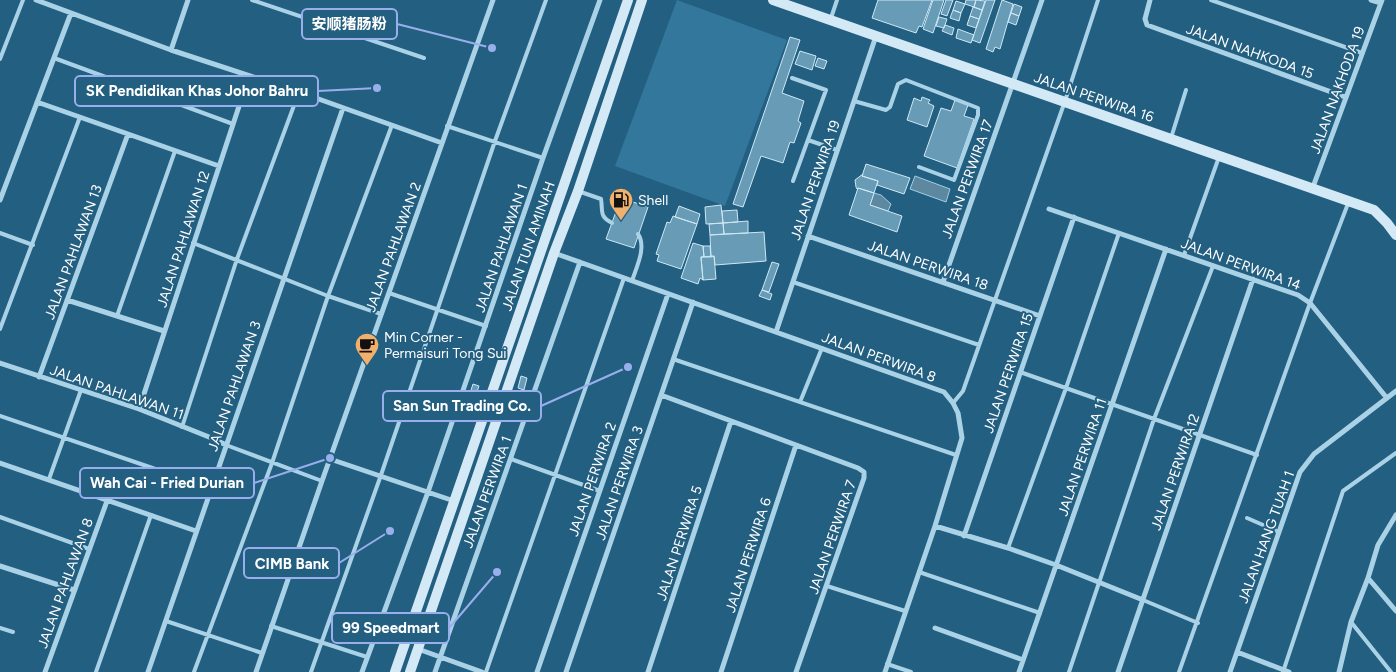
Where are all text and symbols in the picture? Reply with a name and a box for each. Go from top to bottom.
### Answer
callout: 安顺猪肠粉 [302,9,397,39]
text: 安顺猪肠粉 [311,15,387,33]
street label: JALAN NAHKODA 15 [1184,21,1316,82]
street label: JALAN NAKHODA 19 [1307,24,1368,156]
street label: JALAN PERWIRA 16 [1032,69,1156,126]
callout: SK Pendidikan Khas Johor Bahru [75,76,318,106]
text: SK Pendidikan Khas Johor Bahru [86,82,308,100]
street label: JALAN PERWIRA 17 [938,117,997,241]
street label: JALAN PERWIRA 19 [787,118,844,242]
street label: JALAN PAHLAWAN 12 [153,169,214,310]
street label: JALAN TUN AMINAH [498,179,559,313]
street label: JALAN PAHLAWAN 2 [362,180,425,314]
street label: JALAN PAHLAWAN 13 [41,182,106,322]
street label: JALAN PAHLAWAN 1 [472,182,531,315]
fuel station icon: Shell [608,187,634,221]
place label: Shell [638,192,668,209]
street label: JALAN PERWIRA 14 [1179,235,1303,294]
street label: JALAN PERWIRA 18 [865,237,990,294]
street label: JALAN PERWIRA 15 [980,311,1037,435]
street label: JALAN PAHLAWAN 3 [204,319,265,453]
place label: Min Corner - Permaisuri Tong Sui [384,329,507,362]
street label: JALAN PERWIRA 8 [819,329,938,386]
cafe icon: Min Corner - Permaisuri Tong Sui [354,332,380,366]
street label: JALAN PAHLAWAN 11 [48,362,186,423]
callout: San Sun Trading Co. [383,391,541,421]
street label: JALAN PERWIRA 11 [1054,396,1111,518]
text: San Sun Trading Co. [393,397,531,415]
street label: JALAN PERWIRA12 [1148,412,1203,533]
street label: JALAN PERWIRA 2 [565,420,620,539]
street label: JALAN PERWIRA 3 [592,424,647,542]
street label: JALAN PERWIRA 1 [459,434,516,550]
callout: Wah Cai - Fried Durian [80,468,254,498]
street label: JALAN HANG TUAH 1 [1235,469,1298,606]
text: Wah Cai - Fried Durian [90,474,244,492]
street label: JALAN PERWIRA 7 [805,478,860,596]
street label: JALAN PERWIRA 5 [653,484,706,603]
street label: JALAN PERWIRA 6 [722,495,775,615]
street label: JALAN PAHLAWAN 8 [34,516,97,651]
callout: CIMB Bank [244,548,339,578]
text: CIMB Bank [255,555,329,573]
callout: 99 Speedmart [332,613,449,643]
text: 99 Speedmart [342,619,440,637]

